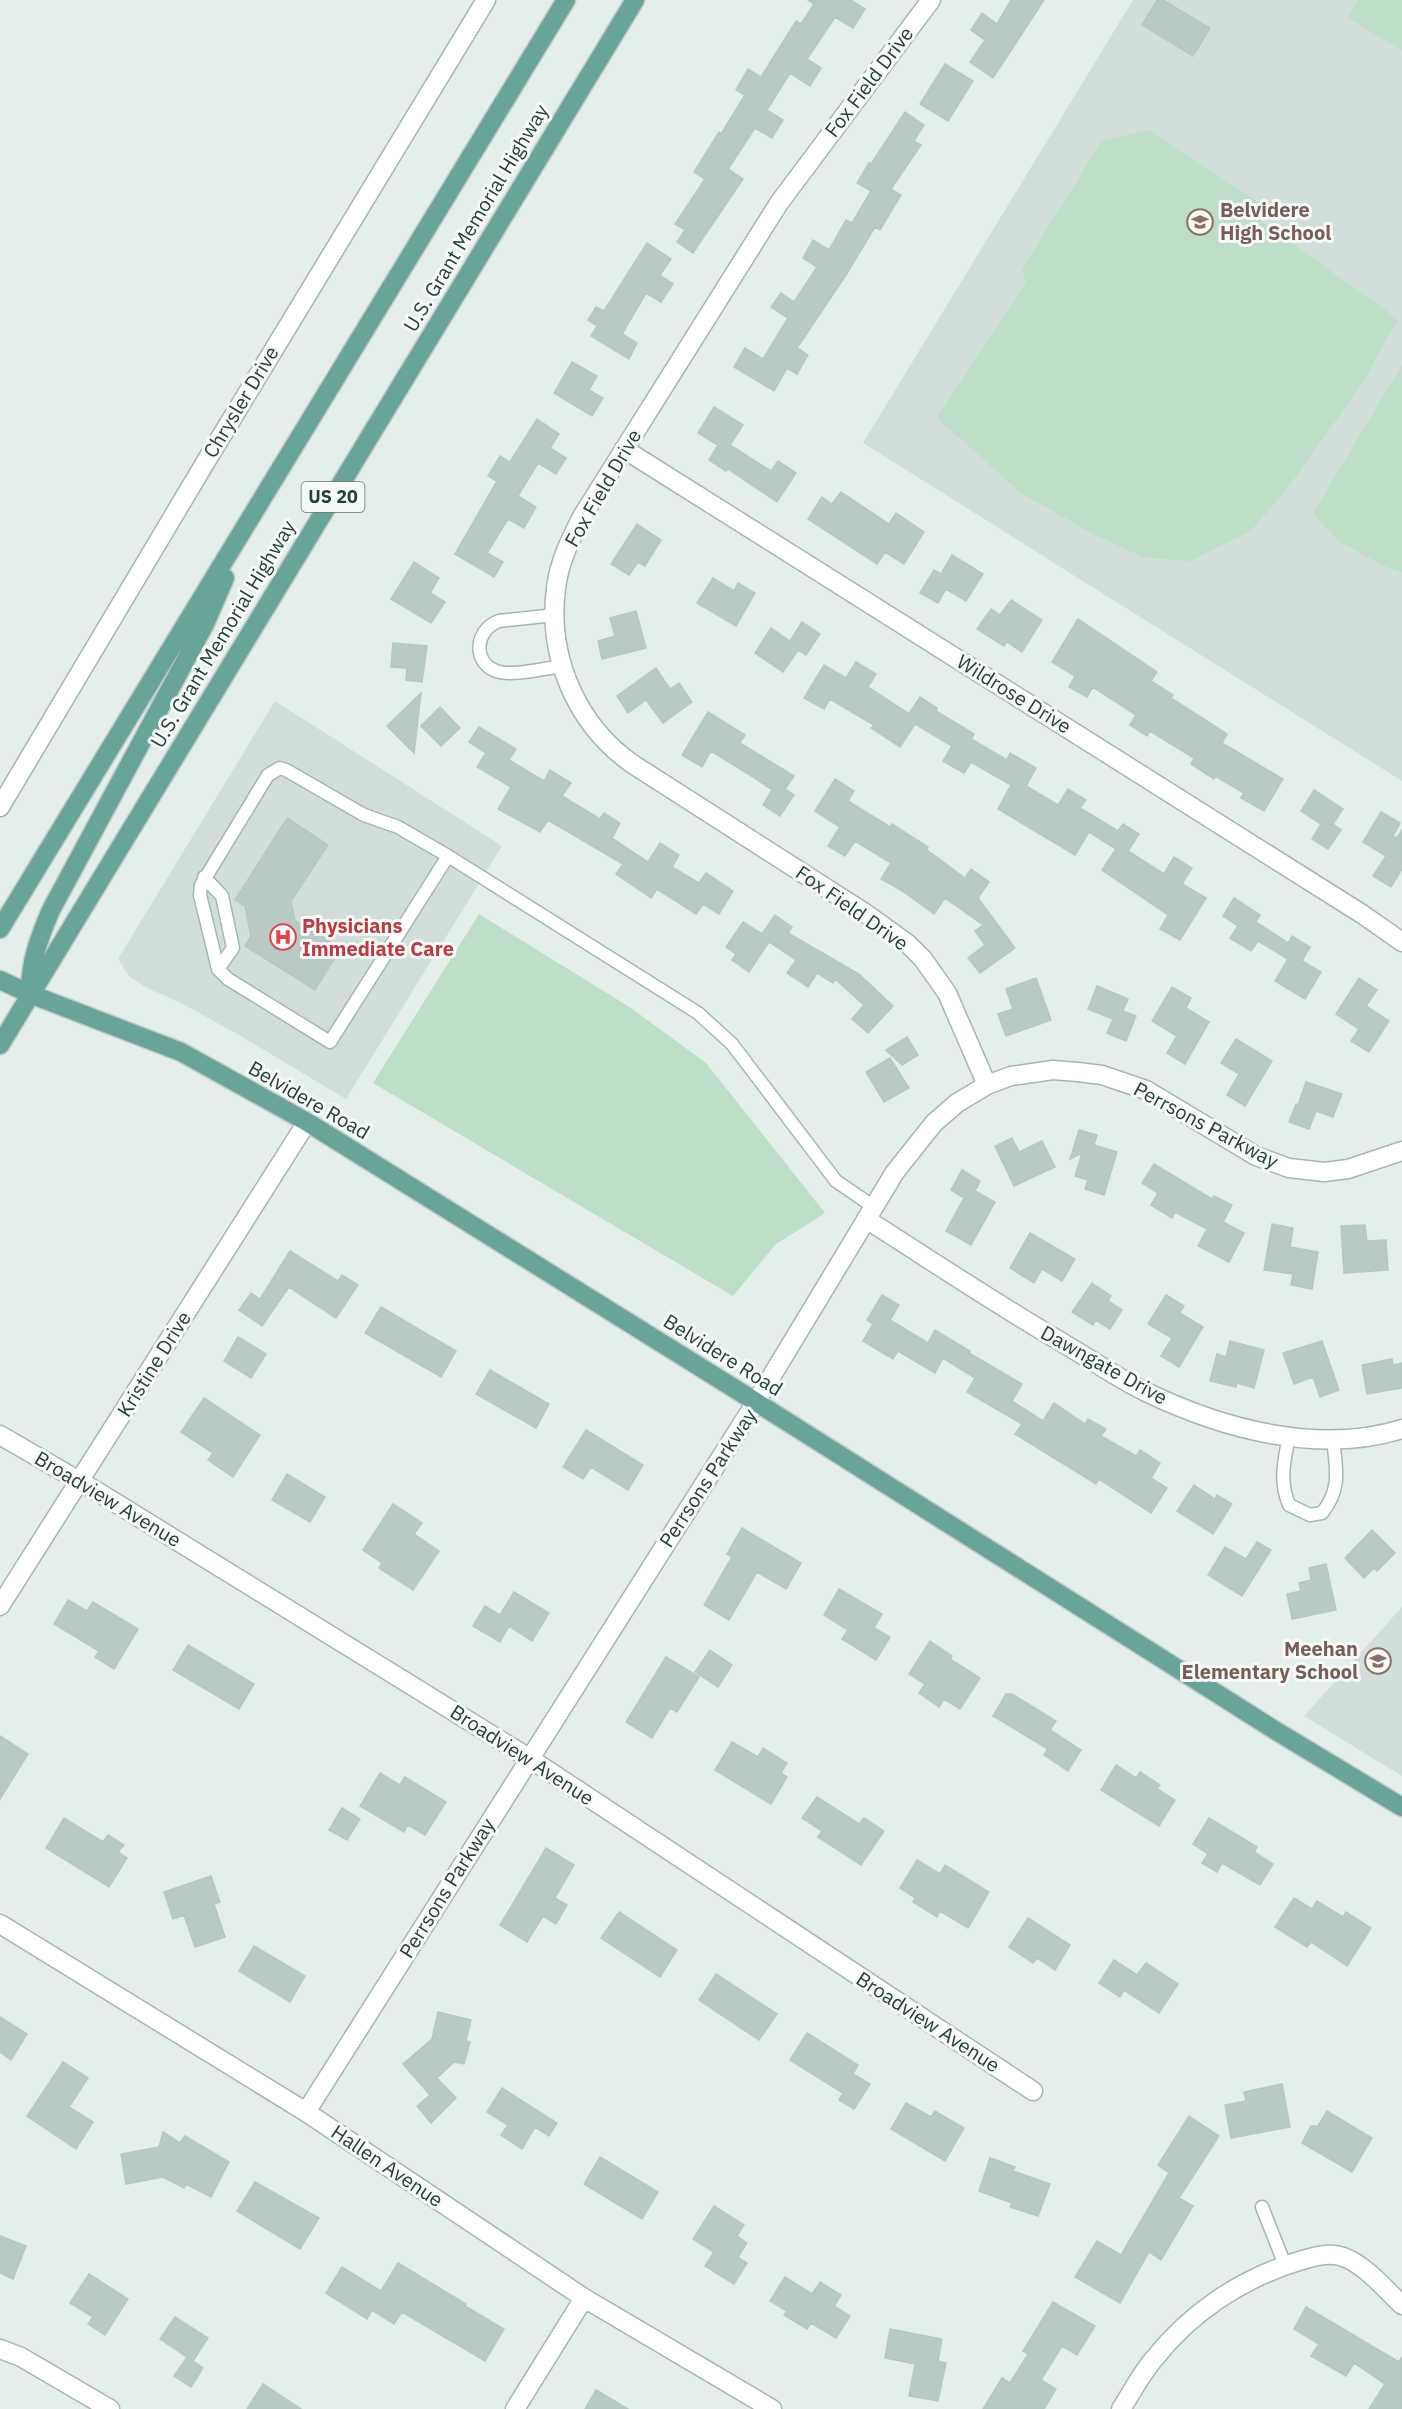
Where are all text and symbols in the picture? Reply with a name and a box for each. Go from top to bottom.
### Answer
street label: Fox Field Drive [818,21,919,142]
street label: U.S. Grant Memorial Highway [397,99,554,337]
place label: Belvidere High School [1220,196,1331,246]
school or university icon: Belvidere High School [1185,207,1215,237]
street label: Chrysler Drive [197,341,285,463]
street label: Fox Field Drive [558,424,647,552]
road number: US 20 [302,482,364,512]
street label: U.S. Grant Memorial Highway [144,515,301,753]
street label: Wildrose Drive [952,648,1077,740]
street label: Fox Field Drive [791,859,914,956]
place label: Physicians Immediate Care [302,912,454,962]
hospital icon: Physicians Immediate Care [268,922,298,952]
street label: Belvidere Road [244,1054,375,1145]
street label: Perrsons Parkway [1129,1075,1283,1174]
street label: Kristine Drive [110,1306,197,1422]
street label: Belvidere Road [659,1307,788,1402]
street label: Dawngate Drive [1036,1319,1172,1411]
street label: Perrsons Parkway [653,1403,763,1552]
street label: Broadview Avenue [30,1444,187,1553]
place label: Meehan Elementary School [1182,1635,1358,1685]
school or university icon: Meehan Elementary School [1363,1646,1393,1676]
street label: Broadview Avenue [445,1698,599,1811]
street label: Perrsons Parkway [393,1813,501,1963]
street label: Broadview Avenue [851,1965,1005,2078]
street label: Hallen Avenue [326,2118,448,2213]

